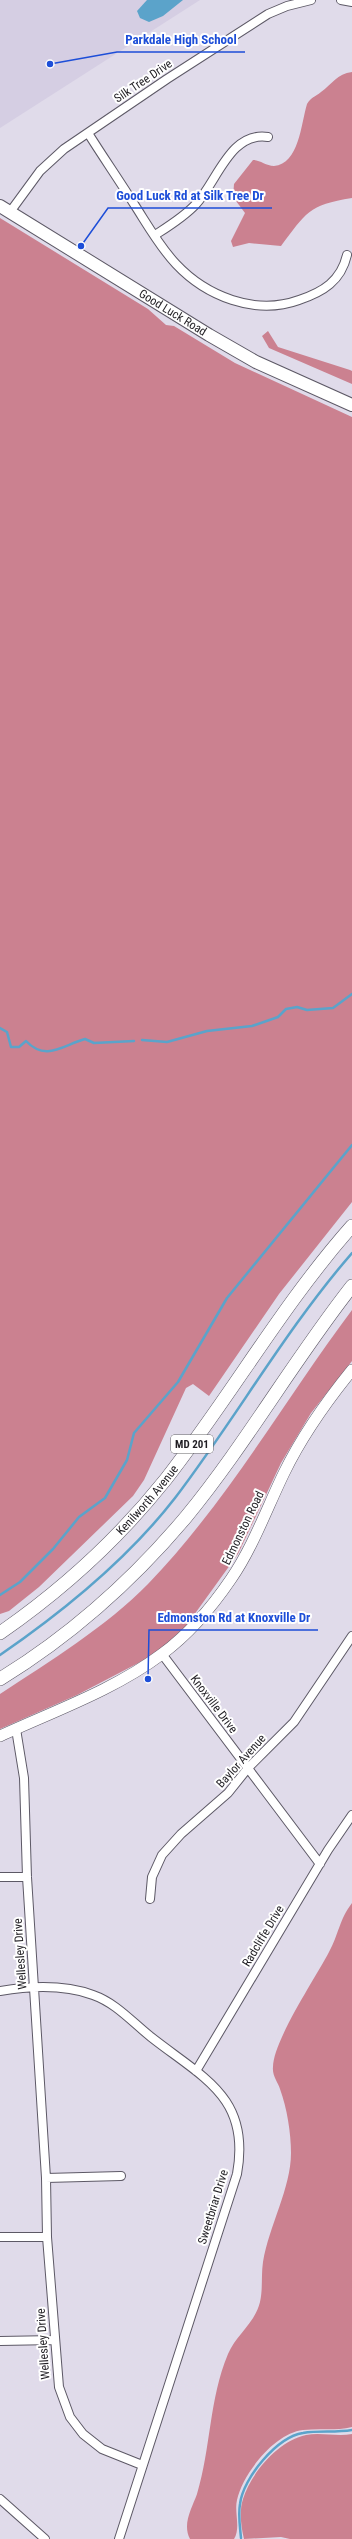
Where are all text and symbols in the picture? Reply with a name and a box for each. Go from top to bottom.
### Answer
callout: Parkdale High School [117,27,245,52]
text: Parkdale High School [125,32,237,47]
street label: Silk Tree Drive [111,56,175,106]
callout: Good Luck Rd at Silk Tree Dr [108,183,272,208]
text: Good Luck Rd at Silk Tree Dr [116,188,265,203]
street label: Good Luck Road [136,286,209,339]
road number: MD 201 [171,1435,213,1453]
street label: Kenilworth Avenue [113,1462,181,1538]
street label: Edmonston Road [219,1489,267,1567]
callout: Edmonston Rd at Knoxville Dr [149,1605,318,1630]
text: Edmonston Rd at Knoxville Dr [158,1610,311,1625]
street label: Knoxville Drive [188,1672,241,1736]
street label: Baylor Avenue [213,1731,269,1791]
street label: Radcliffe Drive [239,1903,287,1969]
street label: Wellesley Drive [11,1918,29,1990]
street label: Sweetbriar Drive [195,2168,231,2246]
street label: Wellesley Drive [34,2308,52,2380]

